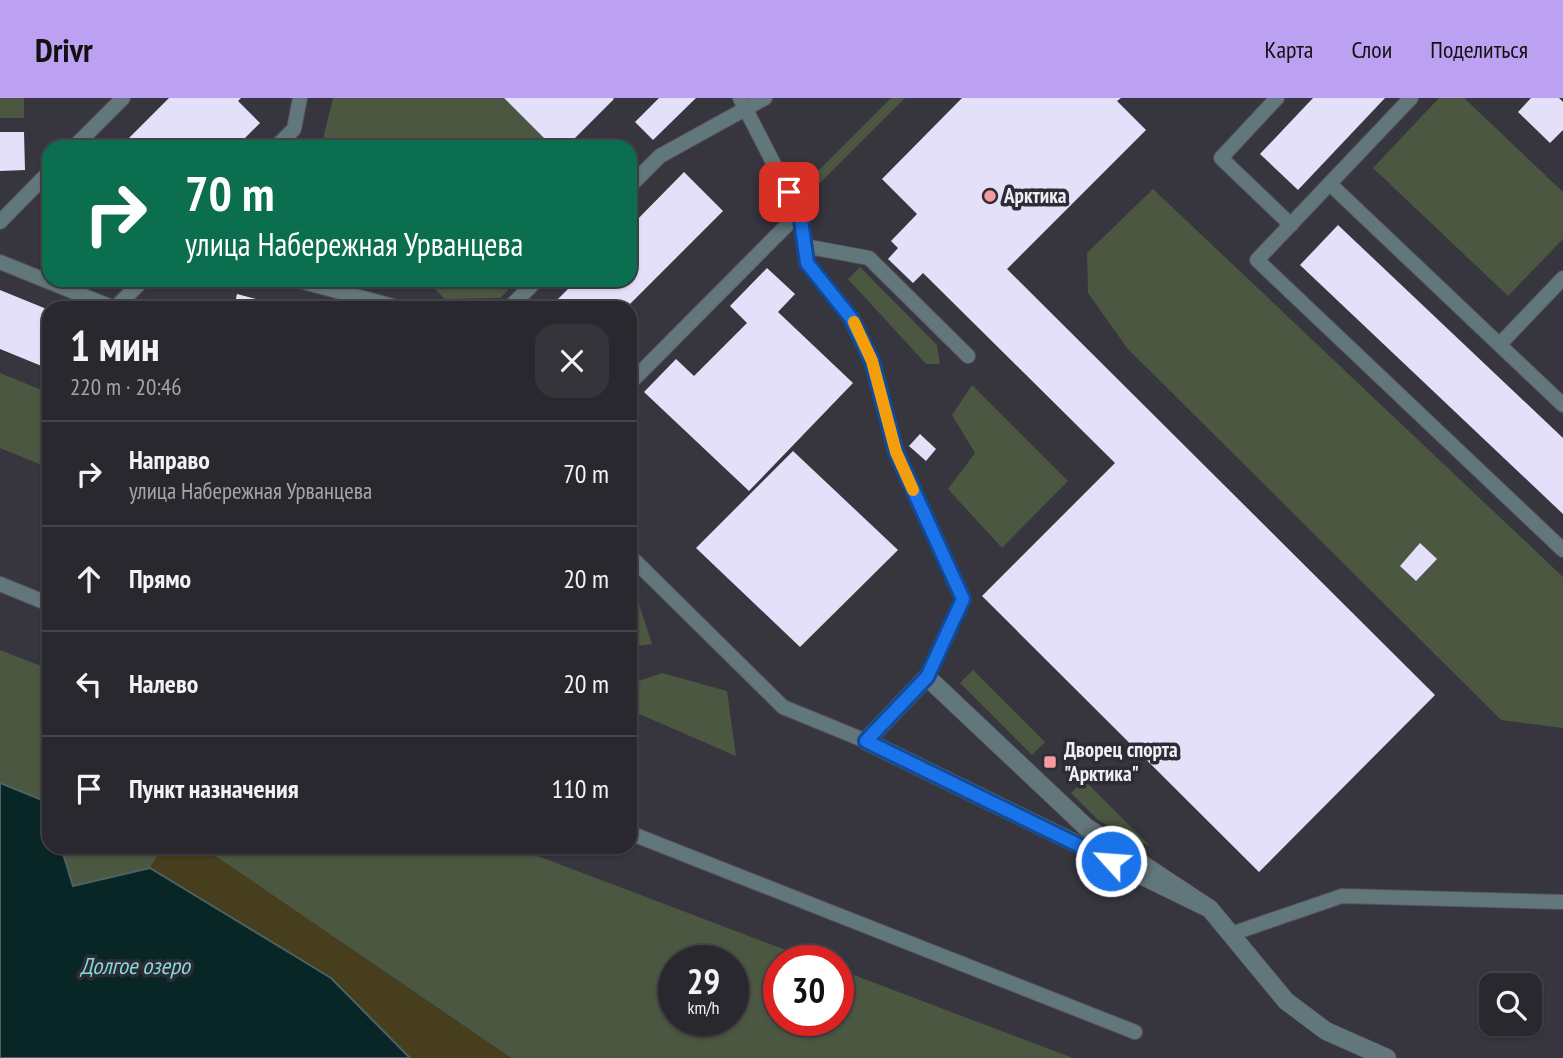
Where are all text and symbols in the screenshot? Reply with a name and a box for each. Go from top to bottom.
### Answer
text: Drivr [35,28,93,71]
text: Карта [1265,34,1313,65]
text: Слои [1351,34,1392,65]
text: Поделиться [1430,34,1528,65]
text: 70 m [185,161,274,225]
pin [759,162,819,222]
icon: right [70,168,161,259]
icon: arrive [770,173,808,211]
place label: Арктика [1003,182,1067,209]
marker: Арктика [982,188,998,204]
text: улица Набережная Урванцева [185,223,523,265]
text: 1 мин [70,318,160,373]
button: close [535,324,609,398]
text: 220 m · 20:46 [70,372,182,401]
text: Направо [129,443,210,476]
icon: right [70,455,108,493]
text: 70 m [563,457,609,490]
text: улица Набережная Урванцева [129,476,372,505]
icon: ahead [70,560,108,598]
text: Прямо [129,562,191,595]
text: 20 m [563,562,609,595]
icon: left [70,665,108,703]
text: Налево [129,667,198,700]
text: 20 m [563,667,609,700]
place label: Дворец спорта "Арктика" [1064,736,1178,787]
marker: Дворец спорта "Арктика" [1042,754,1058,770]
icon: arrive [70,770,108,808]
text: Пункт назначения [129,772,299,805]
text: 110 m [551,772,609,805]
position arrow [1074,824,1148,898]
speed limit sign: 30 [763,945,854,1036]
water label: Долгое озеро [79,951,192,980]
text: 29 [687,958,720,1004]
map controls [1479,973,1542,1036]
button: search [1479,973,1542,1036]
text: km/h [688,996,719,1019]

